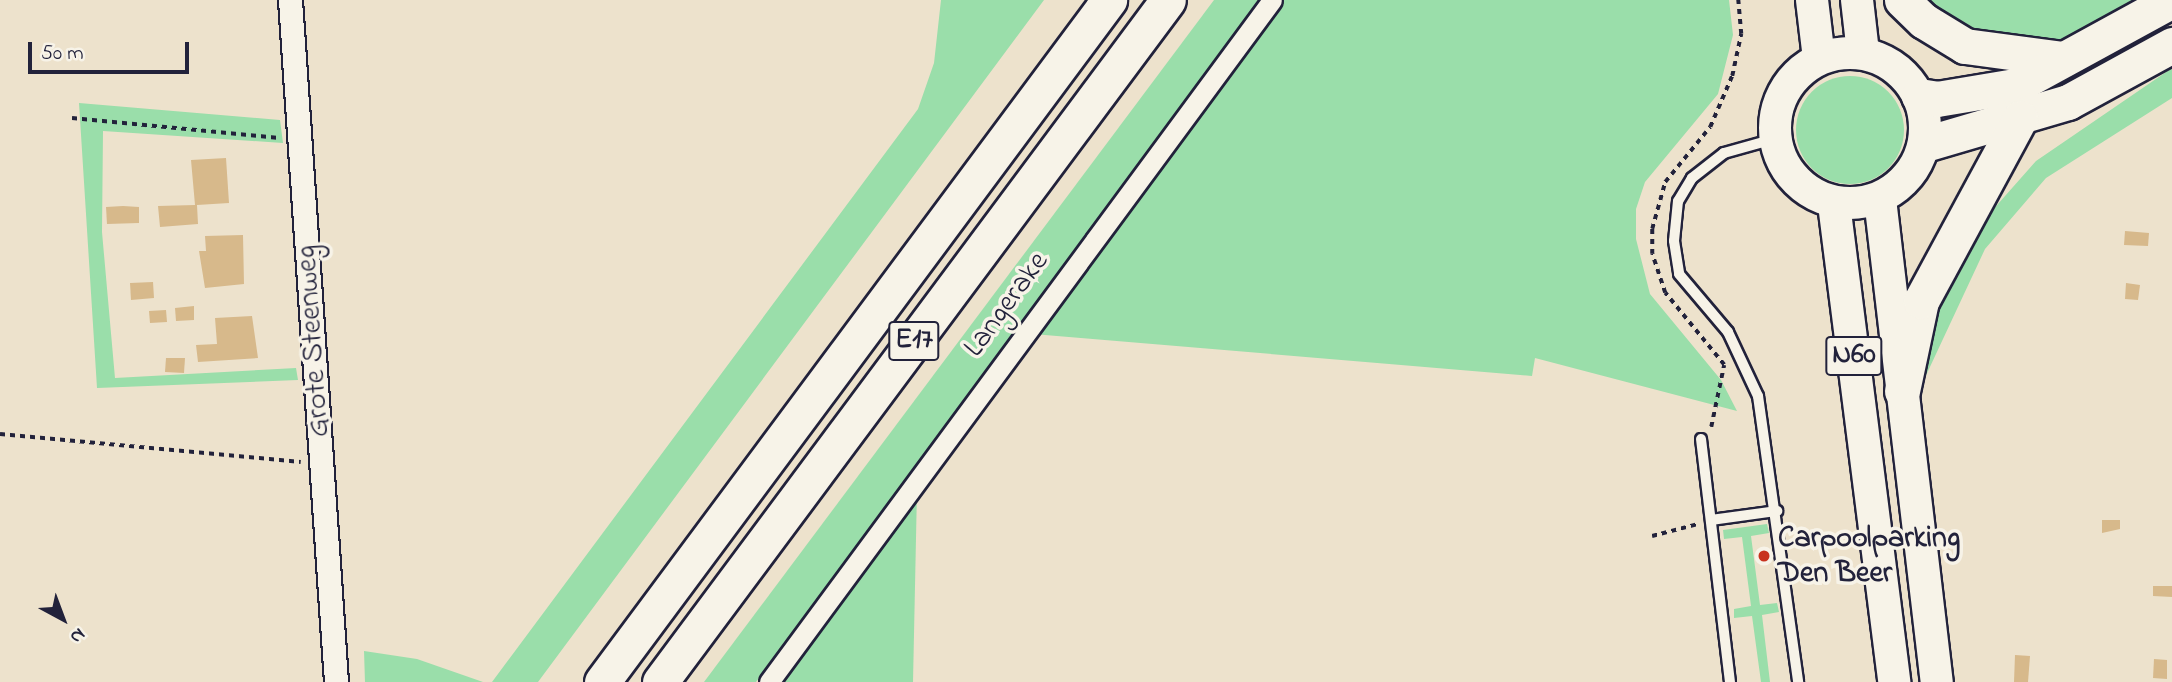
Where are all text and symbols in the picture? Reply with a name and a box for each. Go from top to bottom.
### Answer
scale bar [32,28,192,72]
text: 50 m [41,39,84,69]
street label: Grote Steenweg [289,244,339,438]
street label: Langerake [957,245,1057,365]
road number: E17 [888,316,940,366]
road number: N60 [1824,332,1884,380]
place label: Carpoolparking Den Beer [1778,521,1960,592]
marker: Carpoolparking Den Beer [1756,548,1772,564]
north arrow [28,584,98,654]
text: N [63,621,91,650]

